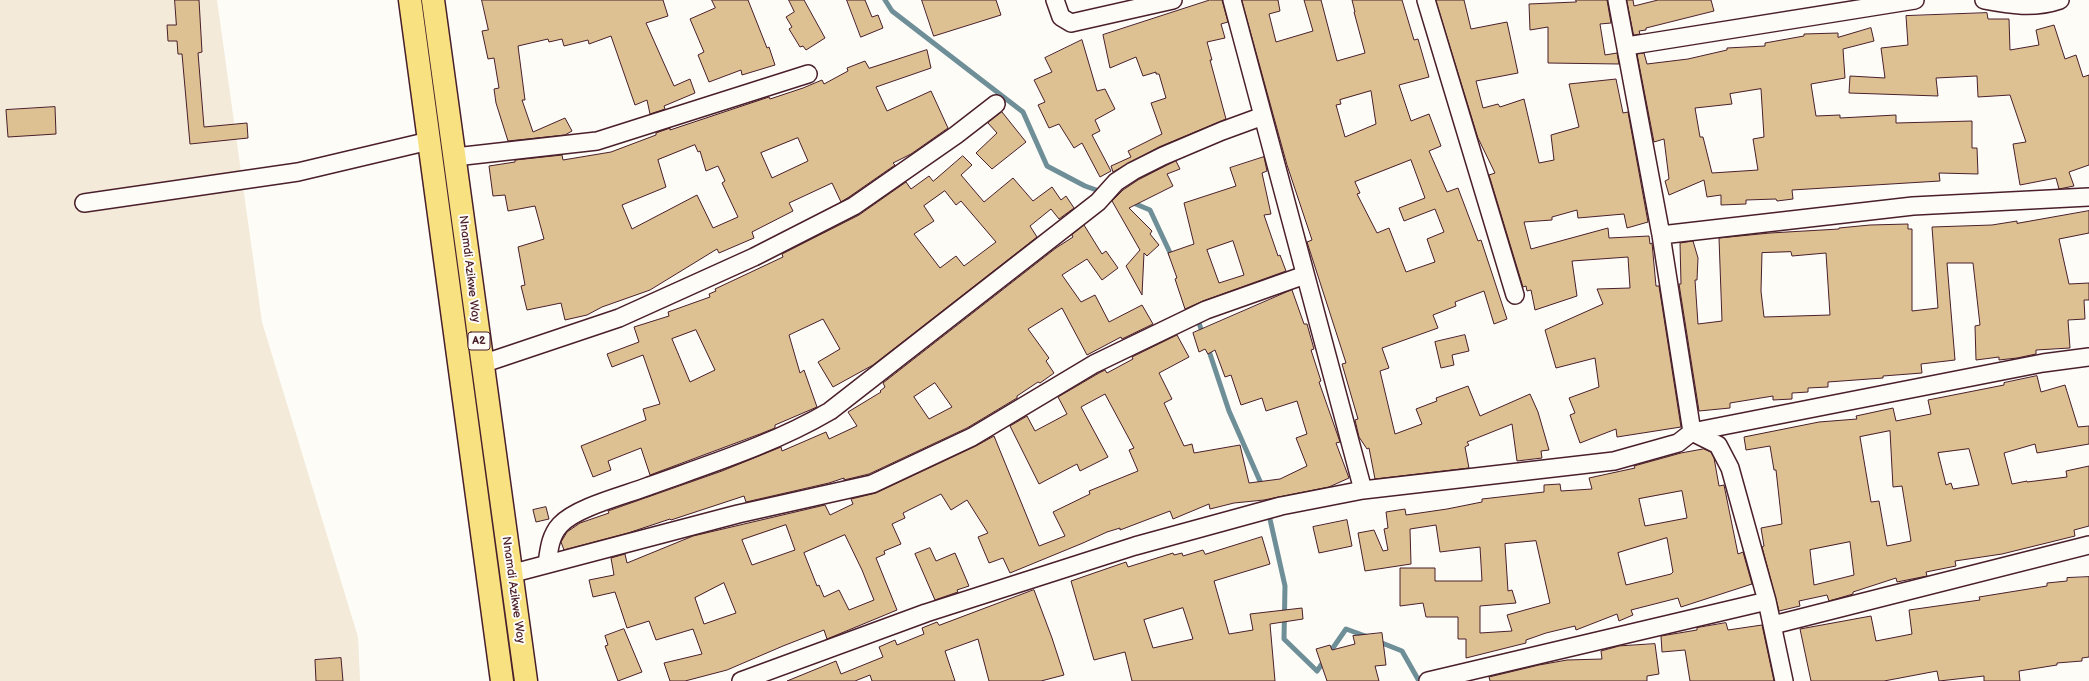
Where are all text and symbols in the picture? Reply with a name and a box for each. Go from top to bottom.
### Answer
street label: Nnamdi Azikwe Way [455,215,483,323]
road number: A2 [468,332,490,350]
street label: Nnamdi Azikwe Way [498,536,528,644]

